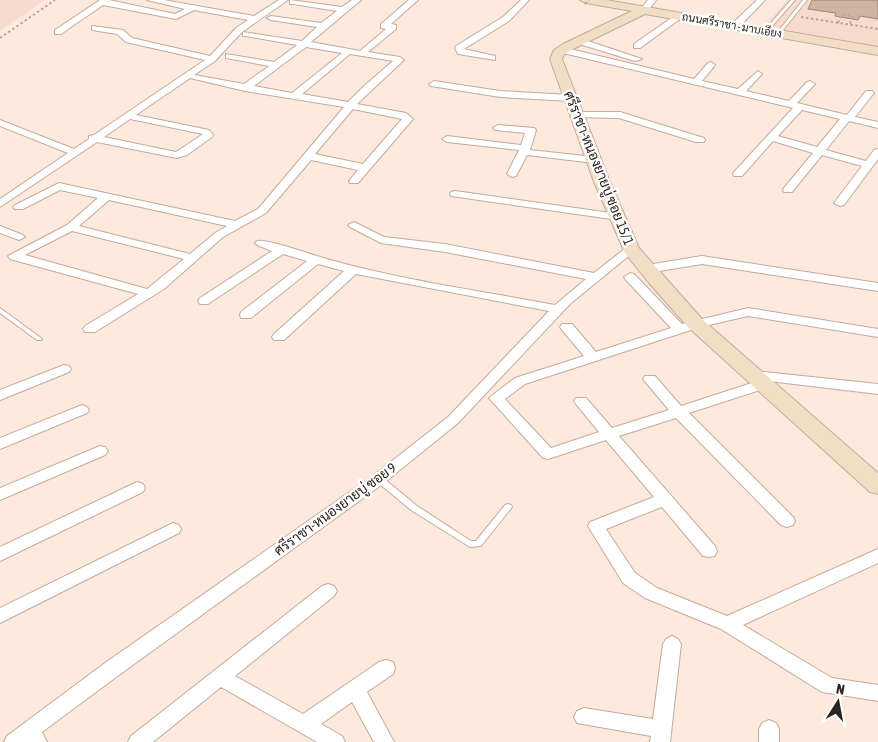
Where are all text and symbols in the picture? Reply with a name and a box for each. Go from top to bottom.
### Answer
street label: ถนนศรีราชา - มาบเอียง [681,8,783,40]
street label: ศรีราชา-หนองยายบู่ ซอย 15/1 [559,88,638,248]
street label: ศรีราชา-หนองยายบู่ ซอย 9 [270,459,400,560]
north arrow [813,677,863,727]
text: N [835,681,846,698]

